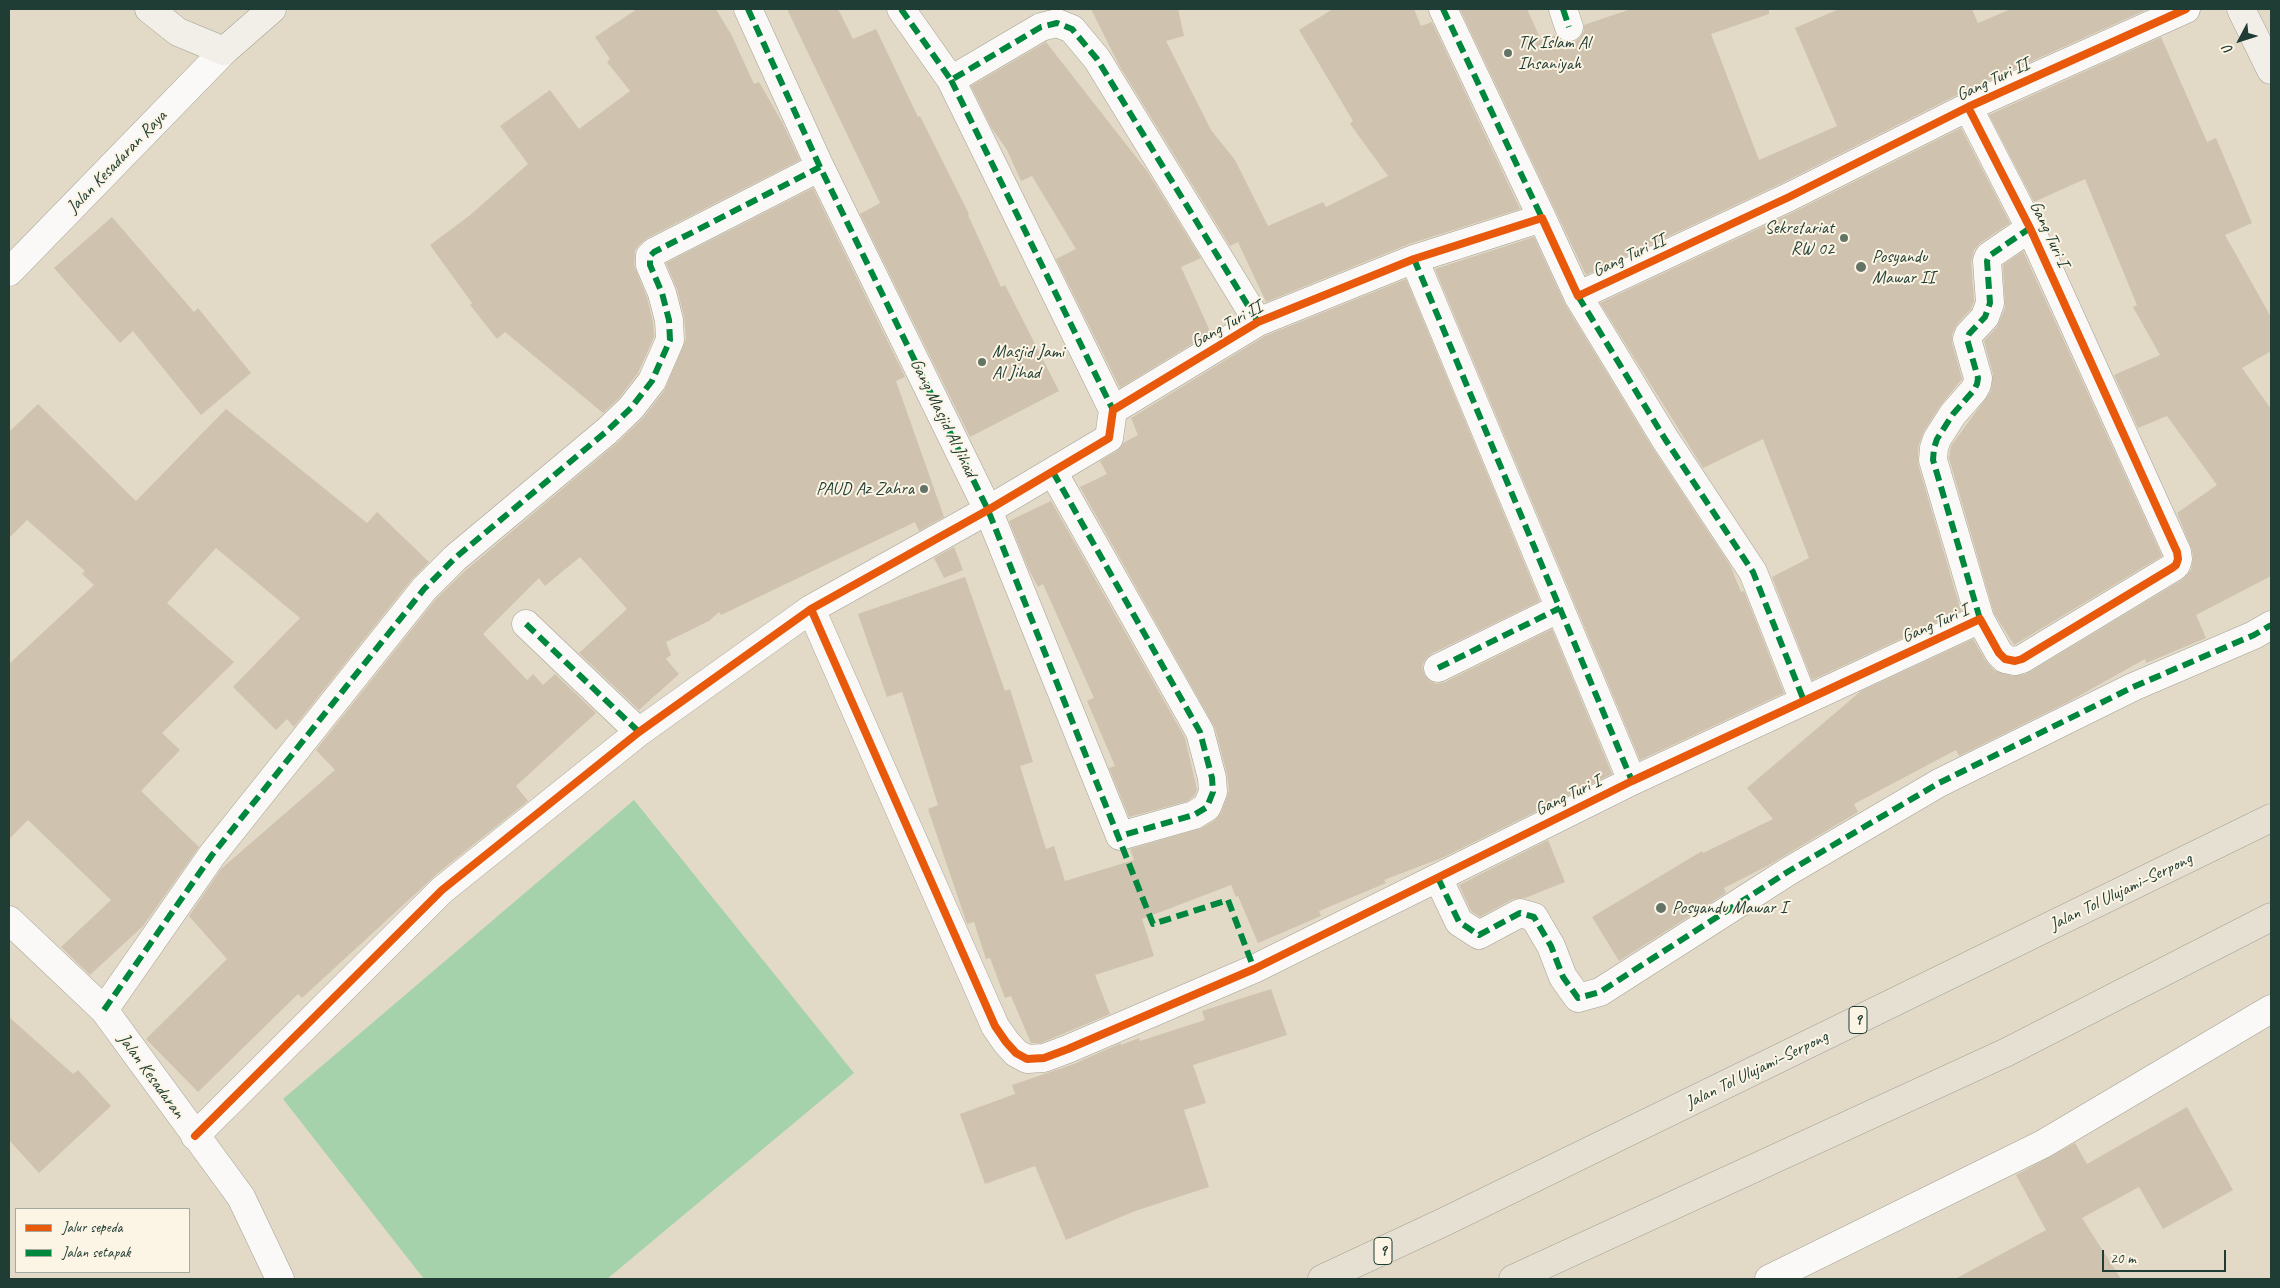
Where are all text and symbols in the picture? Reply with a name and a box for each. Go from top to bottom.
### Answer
north arrow [2215,15,2265,65]
place label: TK Islam Al Ihsaniyah [1518,32,1590,74]
text: U [2219,42,2237,58]
marker: TK Islam Al Ihsaniyah [1502,47,1514,59]
street label: Gang Turi II [1953,54,2033,106]
street label: Jalan Kesadaran Raya [62,106,172,218]
street label: Gang Turi I [2024,198,2074,270]
place label: Sekretariat RW 02 [1764,217,1834,260]
street label: Gang Turi II [1589,230,1669,282]
marker: Sekretariat RW 02 [1838,232,1850,244]
place label: Posyandu Mawar II [1872,246,1935,288]
marker: Posyandu Mawar II [1854,260,1868,274]
street label: Gang Turi II [1188,297,1266,353]
place label: Masjid Jami Al Jihad [992,341,1064,384]
street label: Gang Masjid Al Jihad [905,355,981,481]
marker: Masjid Jami Al Jihad [976,356,988,368]
place label: PAUD Az Zahra [816,478,914,500]
marker: PAUD Az Zahra [918,483,930,495]
street label: Gang Turi I [1899,600,1971,648]
street label: Gang Turi I [1532,771,1604,821]
street label: Jalan Tol Ulujami–Serpong [2046,848,2196,936]
place label: Posyandu Mawar I [1672,897,1787,919]
marker: Posyandu Mawar I [1654,901,1668,915]
road number: 9 [1849,1006,1867,1034]
street label: Jalan Tol Ulujami–Serpong [1682,1026,1832,1114]
street label: Jalan Kesadaran [113,1029,189,1123]
legend [15,1208,190,1273]
text: Jalur sepeda [62,1218,123,1237]
road number: 9 [1374,1238,1392,1264]
scale bar [2105,1240,2229,1272]
text: Jalan setapak [62,1243,131,1262]
text: 20 m [2110,1249,2136,1268]

